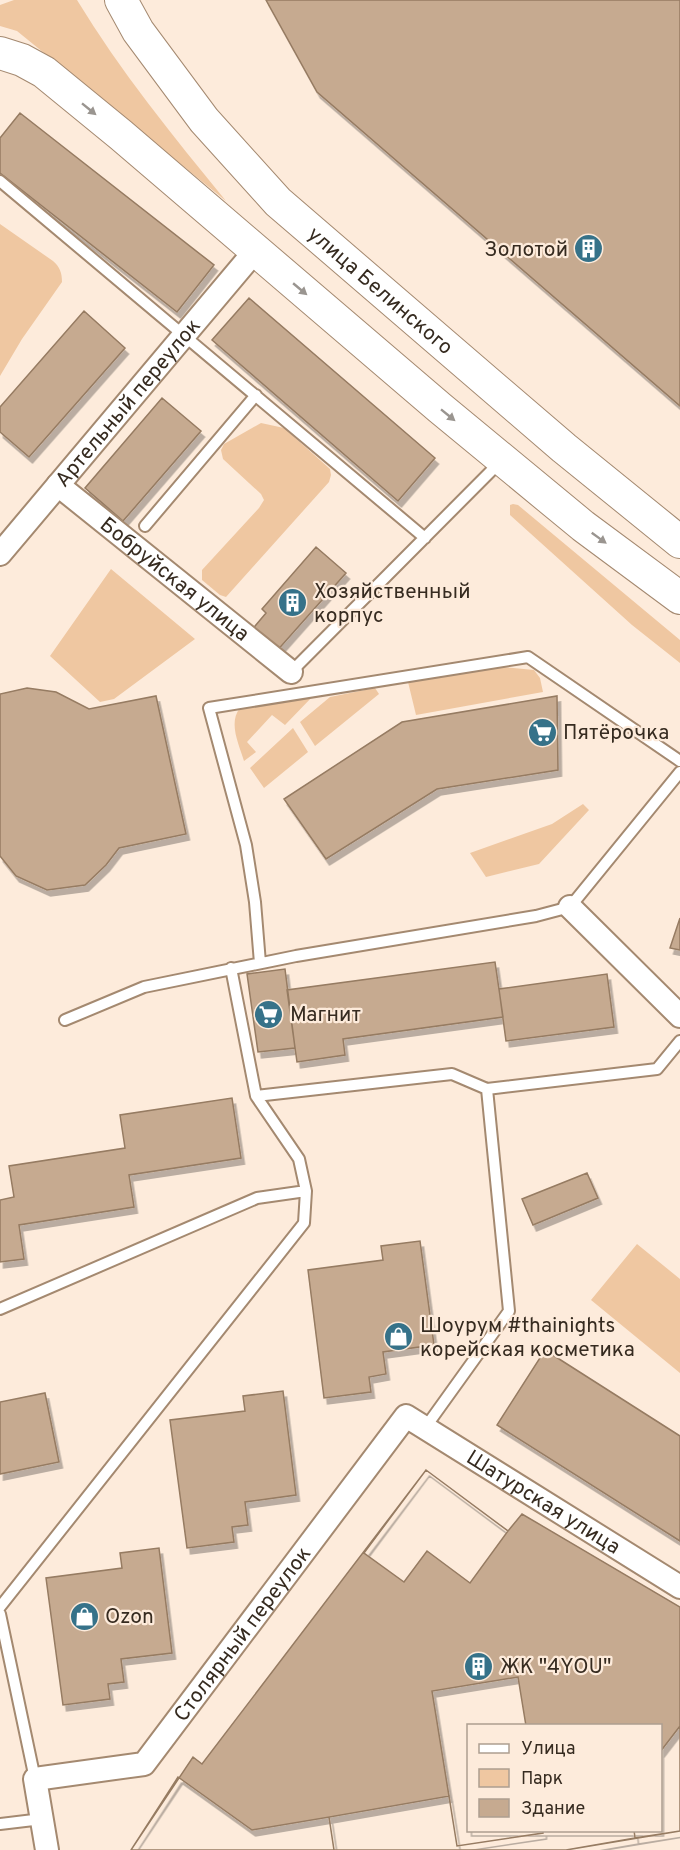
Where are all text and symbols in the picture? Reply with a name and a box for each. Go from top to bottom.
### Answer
one-way arrow [81,102,97,115]
street label: улица Белинского [301,221,458,362]
building icon: Золотой [573,233,605,265]
place label: Золотой [484,237,568,264]
one-way arrow [292,282,307,295]
street label: Артельный переулок [50,314,207,493]
one-way arrow [441,408,456,421]
street label: Бобруйская улица [94,512,254,648]
one-way arrow [592,532,607,544]
place label: Хозяйственный корпус [314,579,471,630]
building icon: Хозяйственный корпус [277,587,309,619]
supermarket icon: Пятёрочка [526,716,558,748]
place label: Пятёрочка [563,720,669,747]
supermarket icon: Магнит [253,998,285,1030]
place label: Магнит [290,1002,361,1029]
place label: Шоурум #thainights корейская косметика [420,1313,635,1364]
shop icon: Шоурум #thainights корейская косметика [383,1321,415,1353]
street label: Шатурская улица [461,1445,625,1561]
street label: Столярный переулок [169,1542,318,1728]
shop icon: Ozon [68,1600,100,1632]
place label: Ozon [105,1604,154,1631]
building icon: ЖК "4YOU" [463,1650,495,1682]
place label: ЖК "4YOU" [500,1654,612,1681]
legend [467,1724,662,1832]
text: Улица [521,1738,575,1761]
text: Парк [521,1768,563,1791]
text: Здание [521,1798,585,1821]

